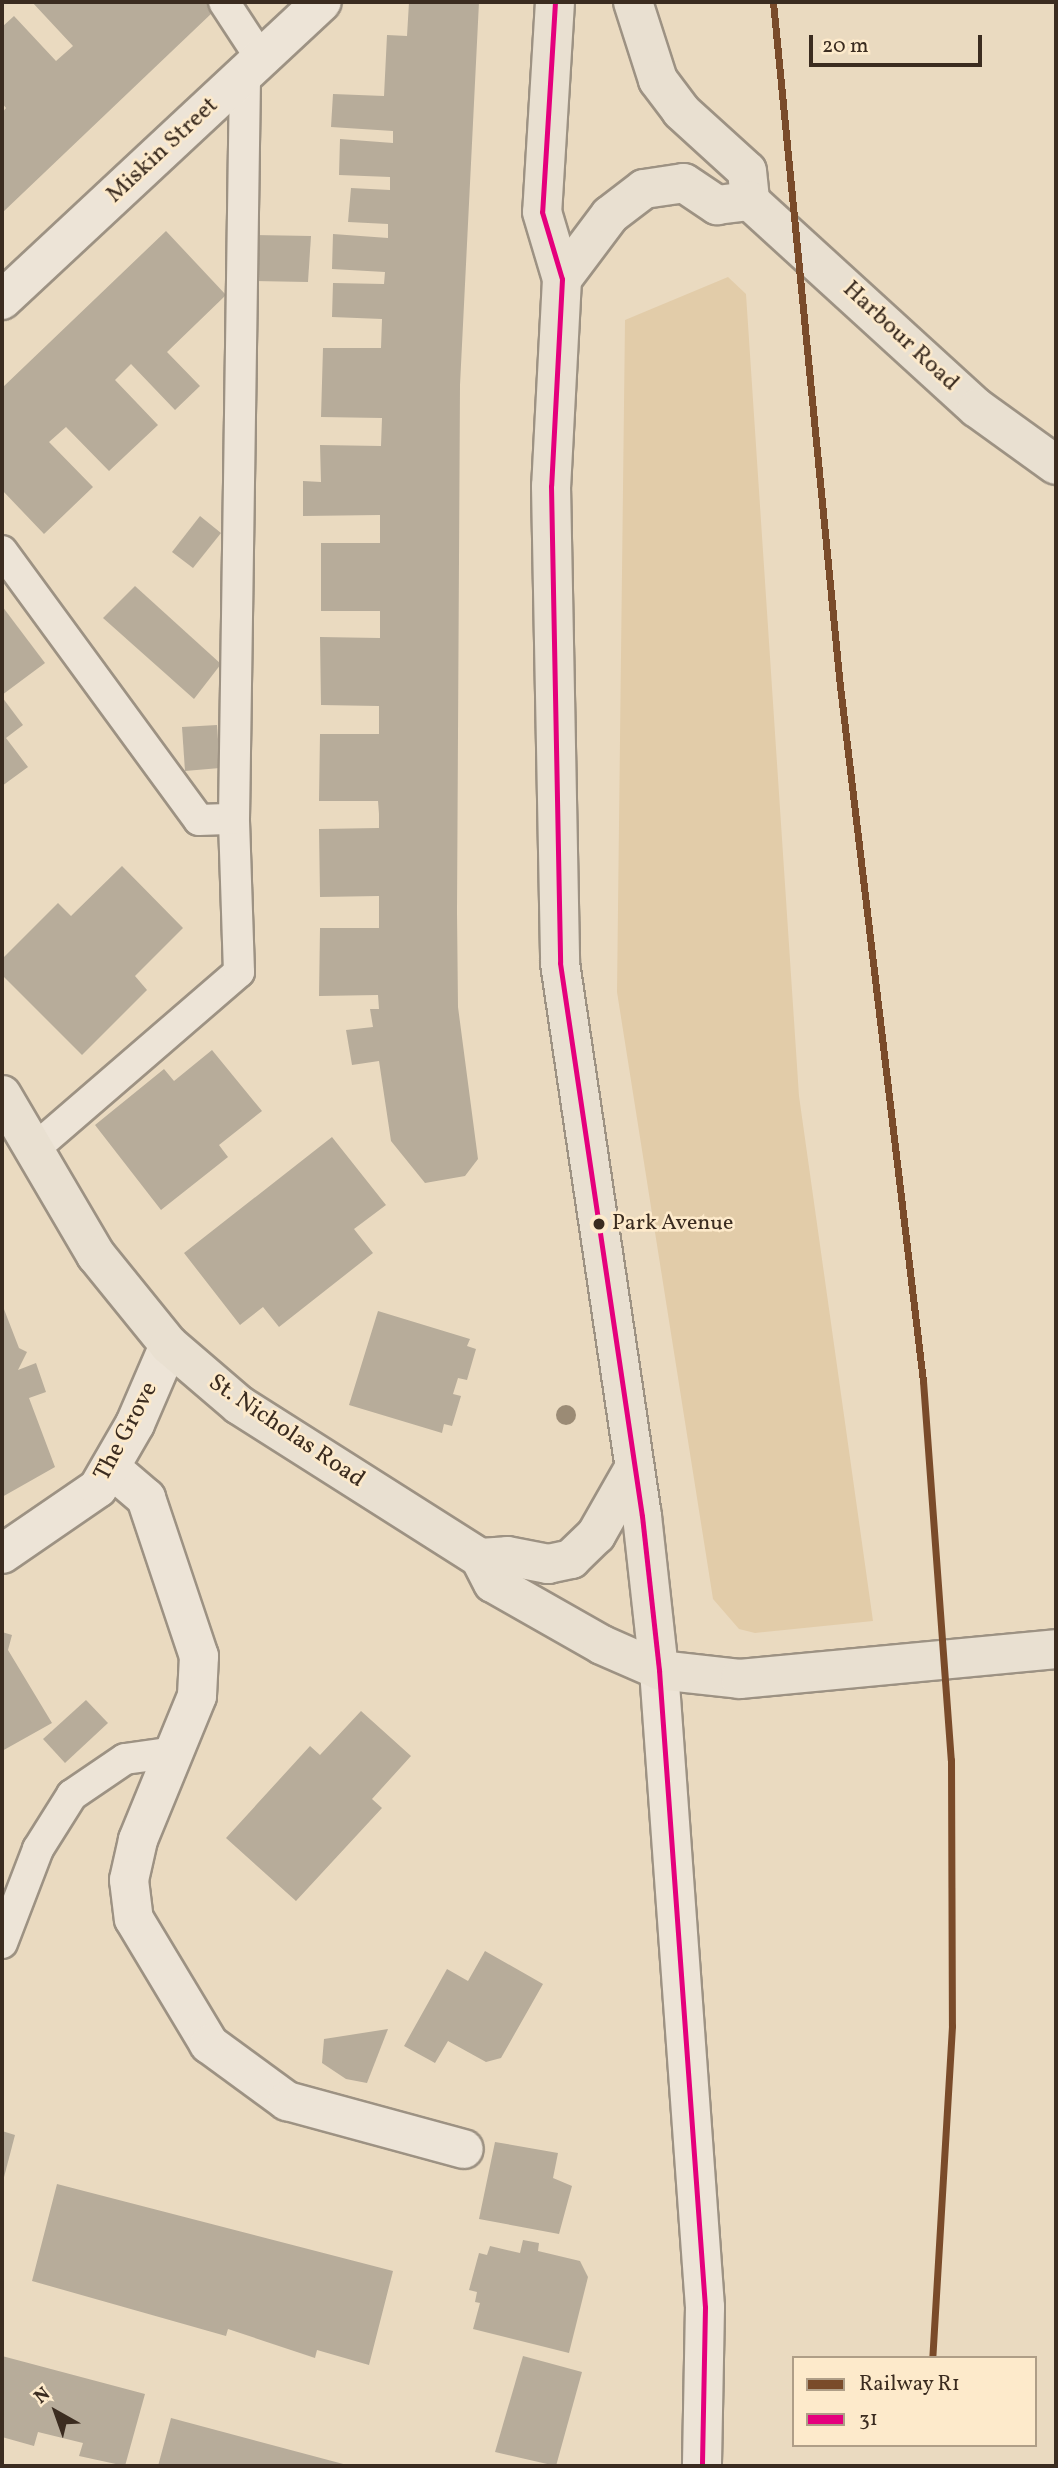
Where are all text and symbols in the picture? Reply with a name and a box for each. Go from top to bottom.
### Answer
scale bar [813,21,986,65]
text: 20 m [822,32,868,61]
street label: Miskin Street [101,92,225,210]
street label: Harbour Road [836,276,964,398]
place label: Park Avenue [612,1211,733,1237]
marker: Park Avenue [592,1217,606,1231]
street label: St. Nicholas Road [202,1369,370,1495]
street label: The Grove [89,1378,165,1486]
legend [792,2356,1037,2447]
text: Railway R1 [859,2370,960,2399]
north arrow [21,2377,91,2447]
text: N [29,2382,56,2410]
text: 31 [859,2405,878,2434]

